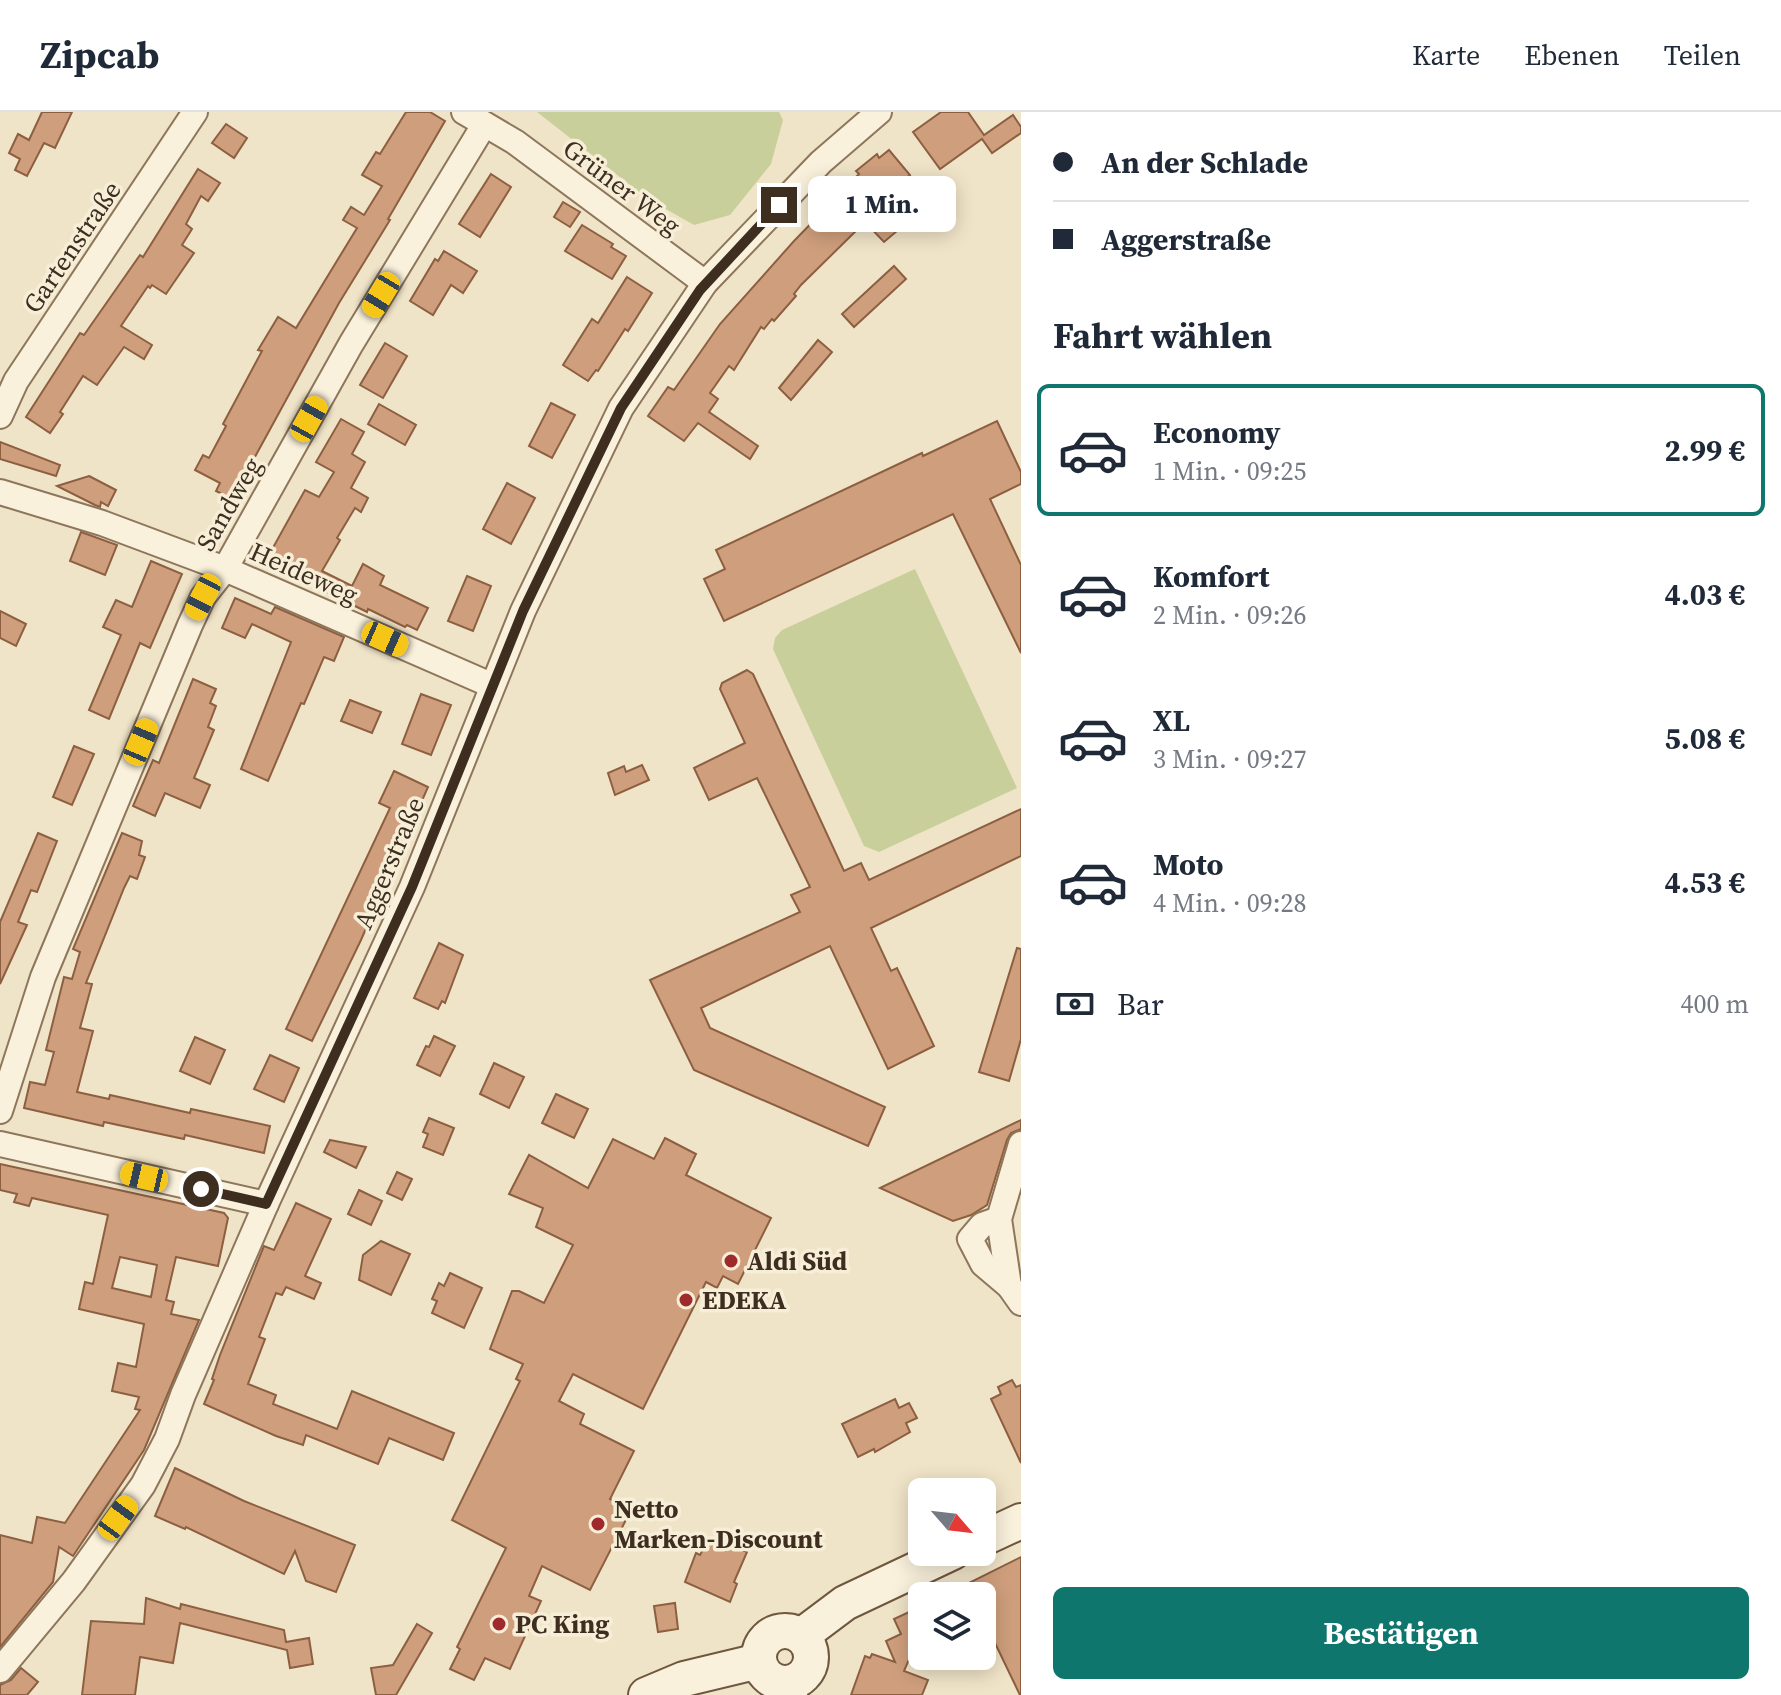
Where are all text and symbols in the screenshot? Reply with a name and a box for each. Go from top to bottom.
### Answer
text: Zipcab [40,29,159,81]
text: Karte [1412,36,1480,74]
text: Ebenen [1524,36,1620,74]
text: Teilen [1664,36,1741,74]
street label: Grüner Weg [556,131,688,243]
text: An der Schlade [1101,142,1308,183]
street label: Gartenstraße [15,174,129,320]
callout: 1 Min. [807,177,955,233]
text: 1 Min. [845,186,919,222]
route end [761,187,797,223]
text: Aggerstraße [1101,219,1271,260]
car [358,268,404,322]
text: Fahrt wählen [1053,311,1272,360]
car [287,392,331,446]
text: Economy [1153,412,1281,453]
icon: car [1057,414,1129,486]
text: 2.99 € [1665,430,1745,471]
street label: Sandweg [188,451,270,557]
text: 1 Min. · 09:25 [1153,453,1307,489]
street label: Heideweg [244,533,364,613]
text: Komfort [1153,556,1270,597]
icon: car [1057,558,1129,630]
car [181,570,225,624]
text: 4.03 € [1665,574,1745,615]
text: 2 Min. · 09:26 [1153,597,1307,633]
car [358,618,412,660]
text: XL [1153,700,1190,741]
icon: car [1057,702,1129,774]
car [121,715,161,769]
text: 5.08 € [1665,718,1745,759]
text: 3 Min. · 09:27 [1153,741,1307,777]
street label: Aggerstraße [345,792,433,934]
text: Moto [1153,844,1224,885]
icon: car [1057,846,1129,918]
text: 4.53 € [1665,862,1745,903]
text: 4 Min. · 09:28 [1153,885,1307,921]
icon: cash [1053,982,1097,1026]
text: Bar [1117,984,1164,1025]
text: 400 m [1681,986,1749,1022]
car [118,1160,170,1194]
route start [183,1171,219,1207]
place label: Aldi Süd [747,1243,847,1279]
marker: Aldi Süd [722,1252,740,1270]
place label: EDEKA [702,1282,787,1318]
marker: EDEKA [677,1291,695,1309]
north arrow [908,1478,996,1566]
map controls [908,1478,996,1670]
place label: Netto Marken-Discount [614,1491,823,1557]
car [94,1492,142,1544]
marker: Netto Marken-Discount [589,1515,607,1533]
button: layers [908,1582,996,1670]
button: Bestätigen [1053,1587,1749,1679]
place label: PC King [515,1606,609,1642]
marker: PC King [490,1615,508,1633]

